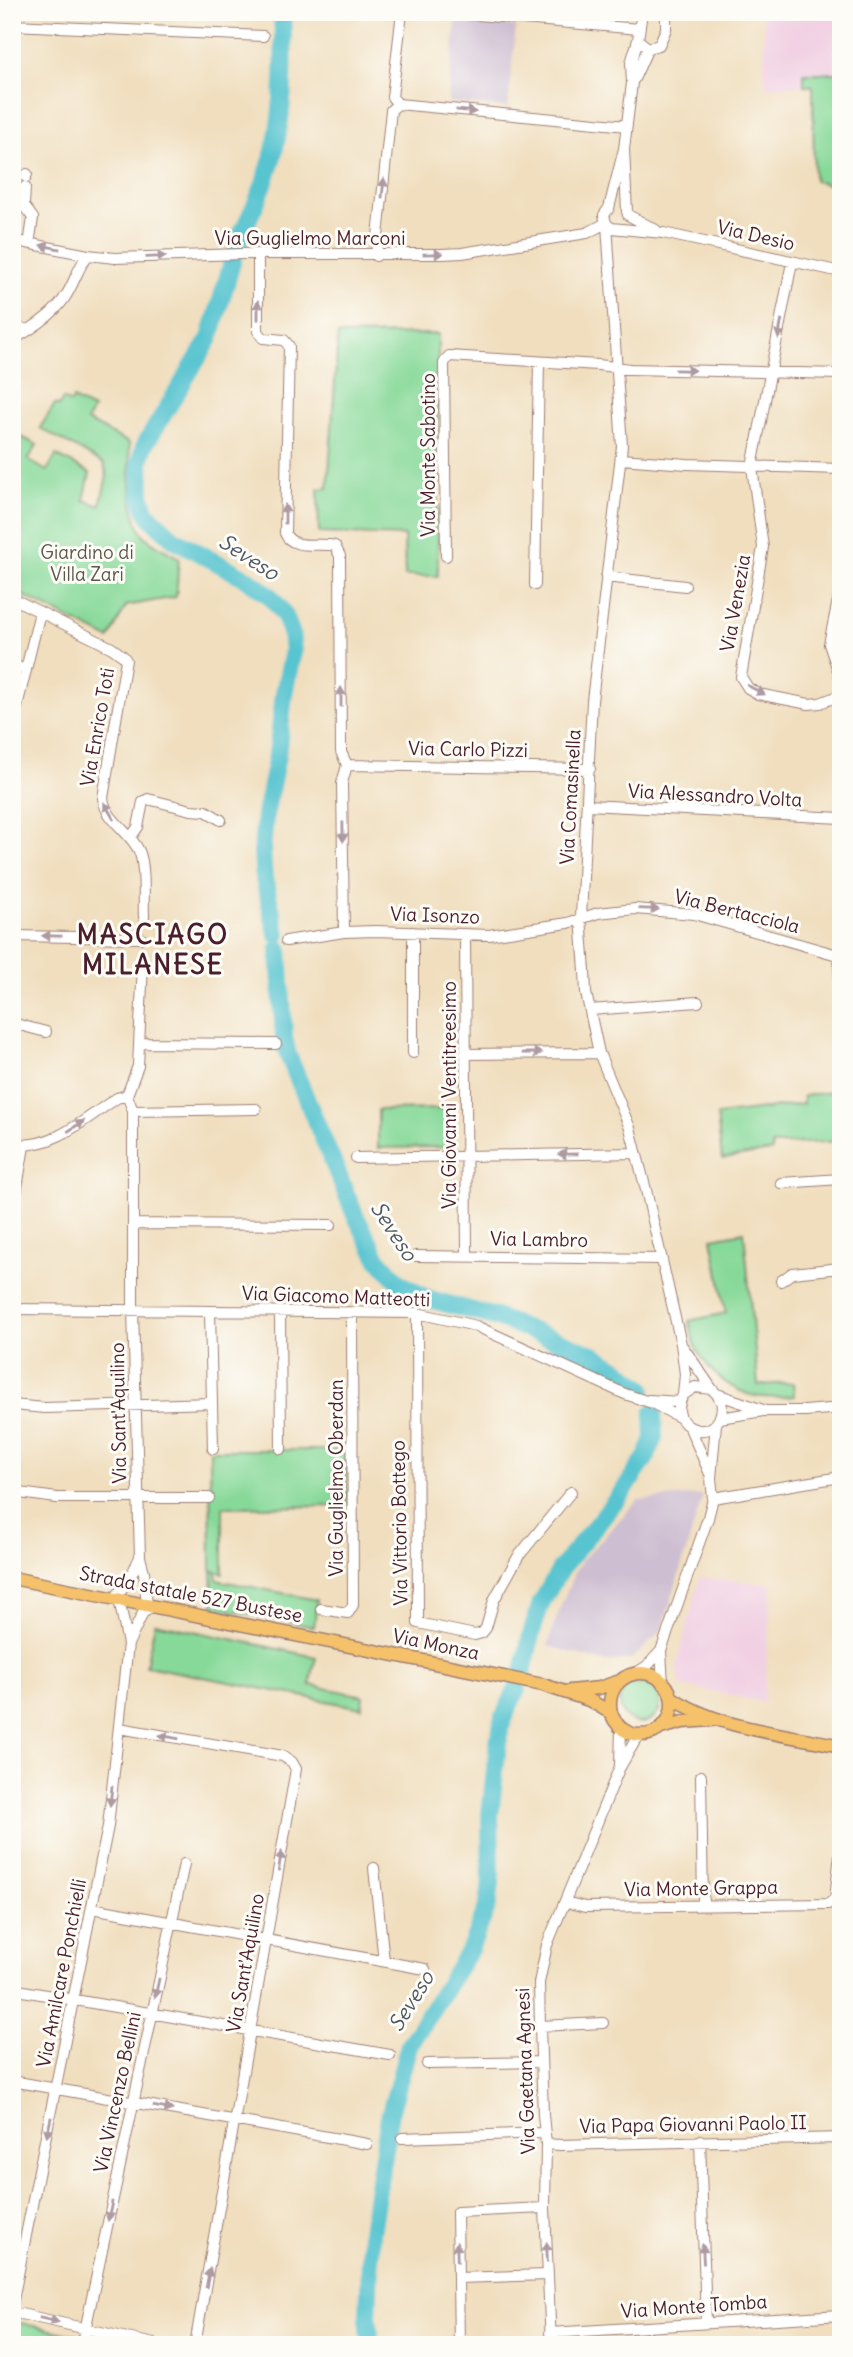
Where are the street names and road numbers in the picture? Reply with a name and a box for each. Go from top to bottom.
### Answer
street label: Via Desio [715,214,797,256]
street label: Via Guglielmo Marconi [215,226,405,250]
street label: Via Monte Sabotino [416,373,440,537]
street label: Via Venezia [715,552,755,653]
street label: Via Enrico Toti [75,666,119,788]
street label: Via Comasinella [554,729,586,865]
street label: Via Carlo Pizzi [408,736,528,762]
street label: Via Alessandro Volta [627,778,803,812]
street label: Via Bertacciola [672,884,802,938]
street label: Via Isonzo [390,901,480,929]
street label: Via Giovanni Ventitreesimo [437,981,461,1209]
street label: Via Lambro [490,1226,588,1252]
street label: Via Giacomo Matteotti [241,1281,431,1311]
street label: Via Sant'Aquilino [105,1342,131,1484]
street label: Via Guglielmo Oberdan [324,1379,348,1577]
street label: Via Vittorio Bottego [386,1440,412,1606]
street label: Strada statale 527 Bustese [78,1561,304,1627]
street label: Via Monza [390,1623,482,1665]
street label: Via Monte Grappa [624,1875,778,1901]
street label: Via Amilcare Ponchielli [31,1877,91,2069]
street label: Via Sant'Aquilino [221,1891,269,2035]
street label: Via Gaetana Agnesi [510,1987,540,2155]
street label: Via Vincenzo Bellini [88,2009,146,2175]
street label: Via Papa Giovanni Paolo II [579,2110,807,2138]
street label: Via Monte Tomba [620,2289,768,2323]

